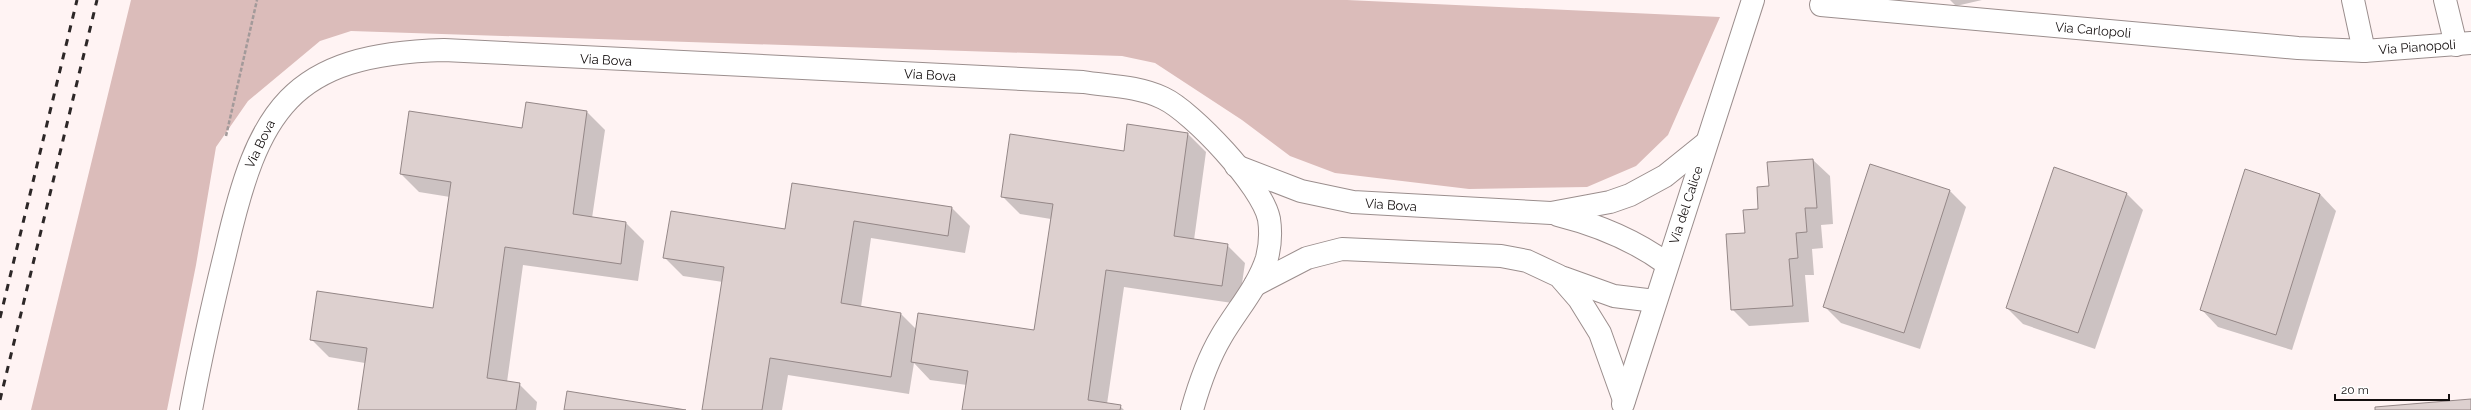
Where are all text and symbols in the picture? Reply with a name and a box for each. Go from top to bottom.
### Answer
street label: Via Carlopoli [2054,19,2132,41]
street label: Via Pianopoli [2378,37,2456,57]
street label: Via Bova [580,51,632,69]
street label: Via Bova [904,66,956,84]
street label: Via Bova [242,117,278,171]
street label: Via del Calice [1666,164,1706,246]
street label: Via Bova [1365,196,1417,214]
scale bar [2335,376,2449,402]
text: 20 m [2341,383,2369,397]

